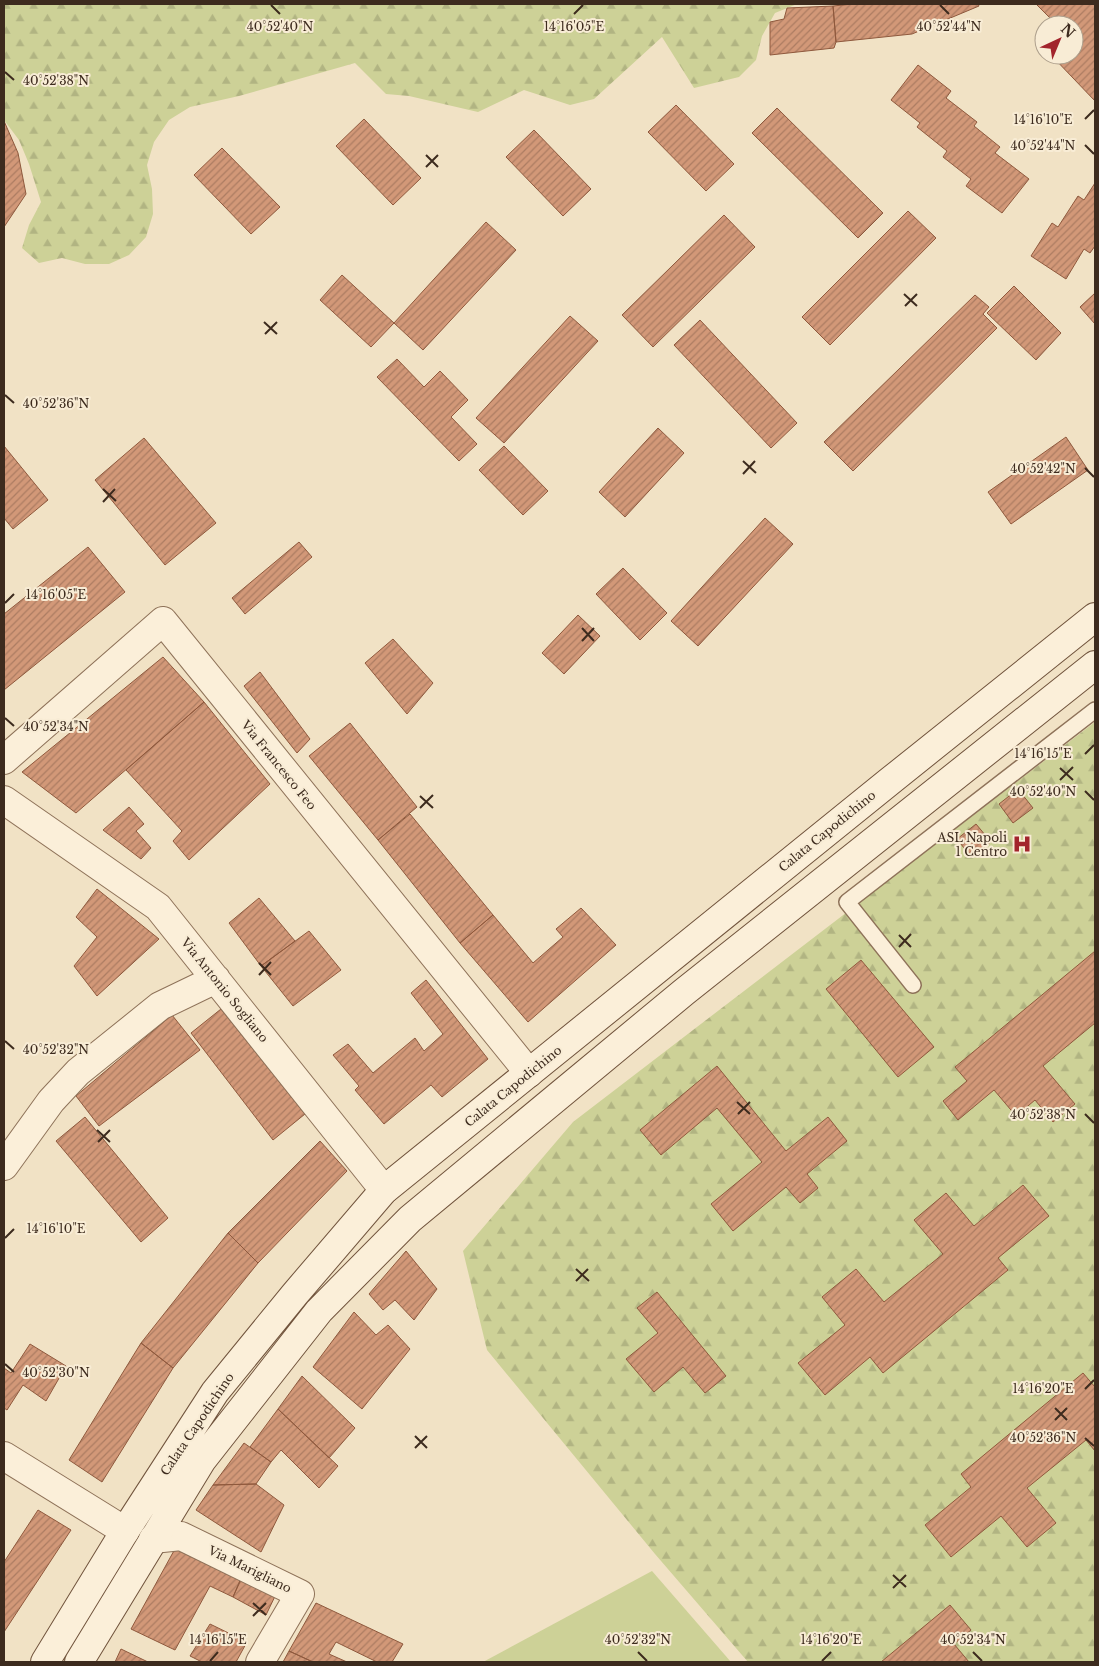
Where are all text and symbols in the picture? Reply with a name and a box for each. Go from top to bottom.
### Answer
north arrow [1034,15,1084,65]
text: 40°52'40"N [247,19,313,34]
text: 14°16'05"E [544,19,605,34]
text: 40°52'44"N [917,19,982,34]
text: N [1057,20,1079,42]
text: 40°52'38"N [23,73,89,88]
text: 14°16'10"E [1013,112,1073,127]
text: 40°52'44"N [1011,138,1076,153]
text: 40°52'36"N [23,396,89,411]
text: 40°52'42"N [1010,461,1076,476]
text: 14°16'05"E [26,587,87,602]
street label: Via Francesco Feo [238,716,320,813]
text: 40°52'34"N [23,719,89,734]
text: 14°16'15"E [1014,746,1072,761]
text: 40°52'40"N [1010,784,1076,799]
street label: Calata Capodichino [775,787,879,875]
place label: ASL Napoli 1 Centro [936,830,1007,859]
hospital icon: ASL Napoli 1 Centro [1011,833,1033,855]
street label: Via Antonio Sogliano [178,934,272,1045]
text: 40°52'32"N [23,1042,89,1057]
street label: Calata Capodichino [461,1042,565,1130]
text: 40°52'38"N [1010,1107,1076,1122]
text: 14°16'10"E [26,1221,86,1236]
text: 40°52'30"N [22,1365,90,1380]
street label: Calata Capodichino [157,1370,237,1478]
text: 14°16'20"E [1012,1381,1074,1396]
text: 40°52'36"N [1010,1430,1076,1445]
street label: Via Marigliano [205,1542,294,1596]
text: 14°16'15"E [189,1632,247,1647]
text: 40°52'32"N [605,1632,671,1647]
text: 14°16'20"E [800,1632,862,1647]
text: 40°52'34"N [940,1632,1006,1647]

